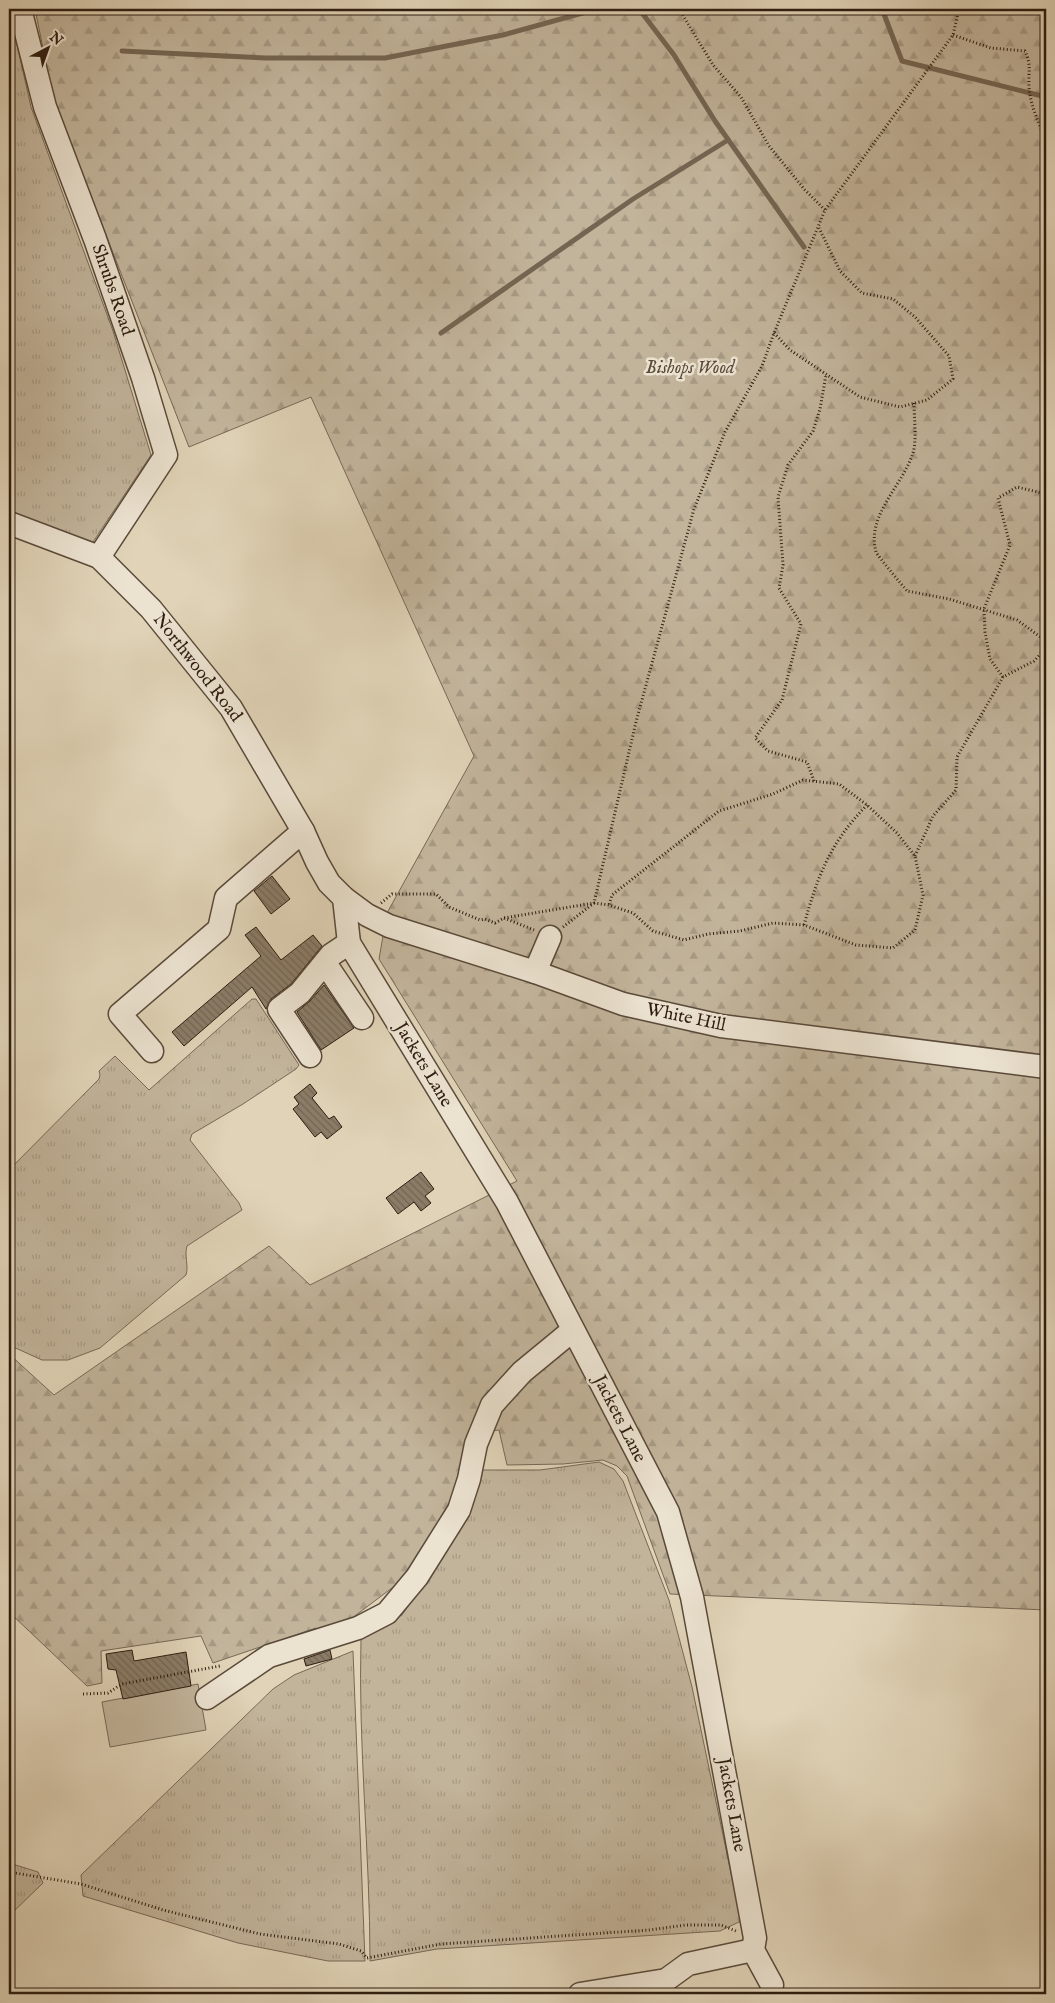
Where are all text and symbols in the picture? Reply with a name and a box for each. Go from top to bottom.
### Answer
north arrow [22,22,72,72]
text: N [45,28,66,50]
street label: Shrubs Road [86,241,139,339]
park label: Bishops Wood [646,357,736,380]
street label: Northwood Road [147,609,247,727]
street label: White Hill [644,998,728,1038]
street label: Jackets Lane [388,1017,457,1112]
street label: Jackets Lane [586,1370,651,1467]
street label: Jackets Lane [711,1754,751,1854]

